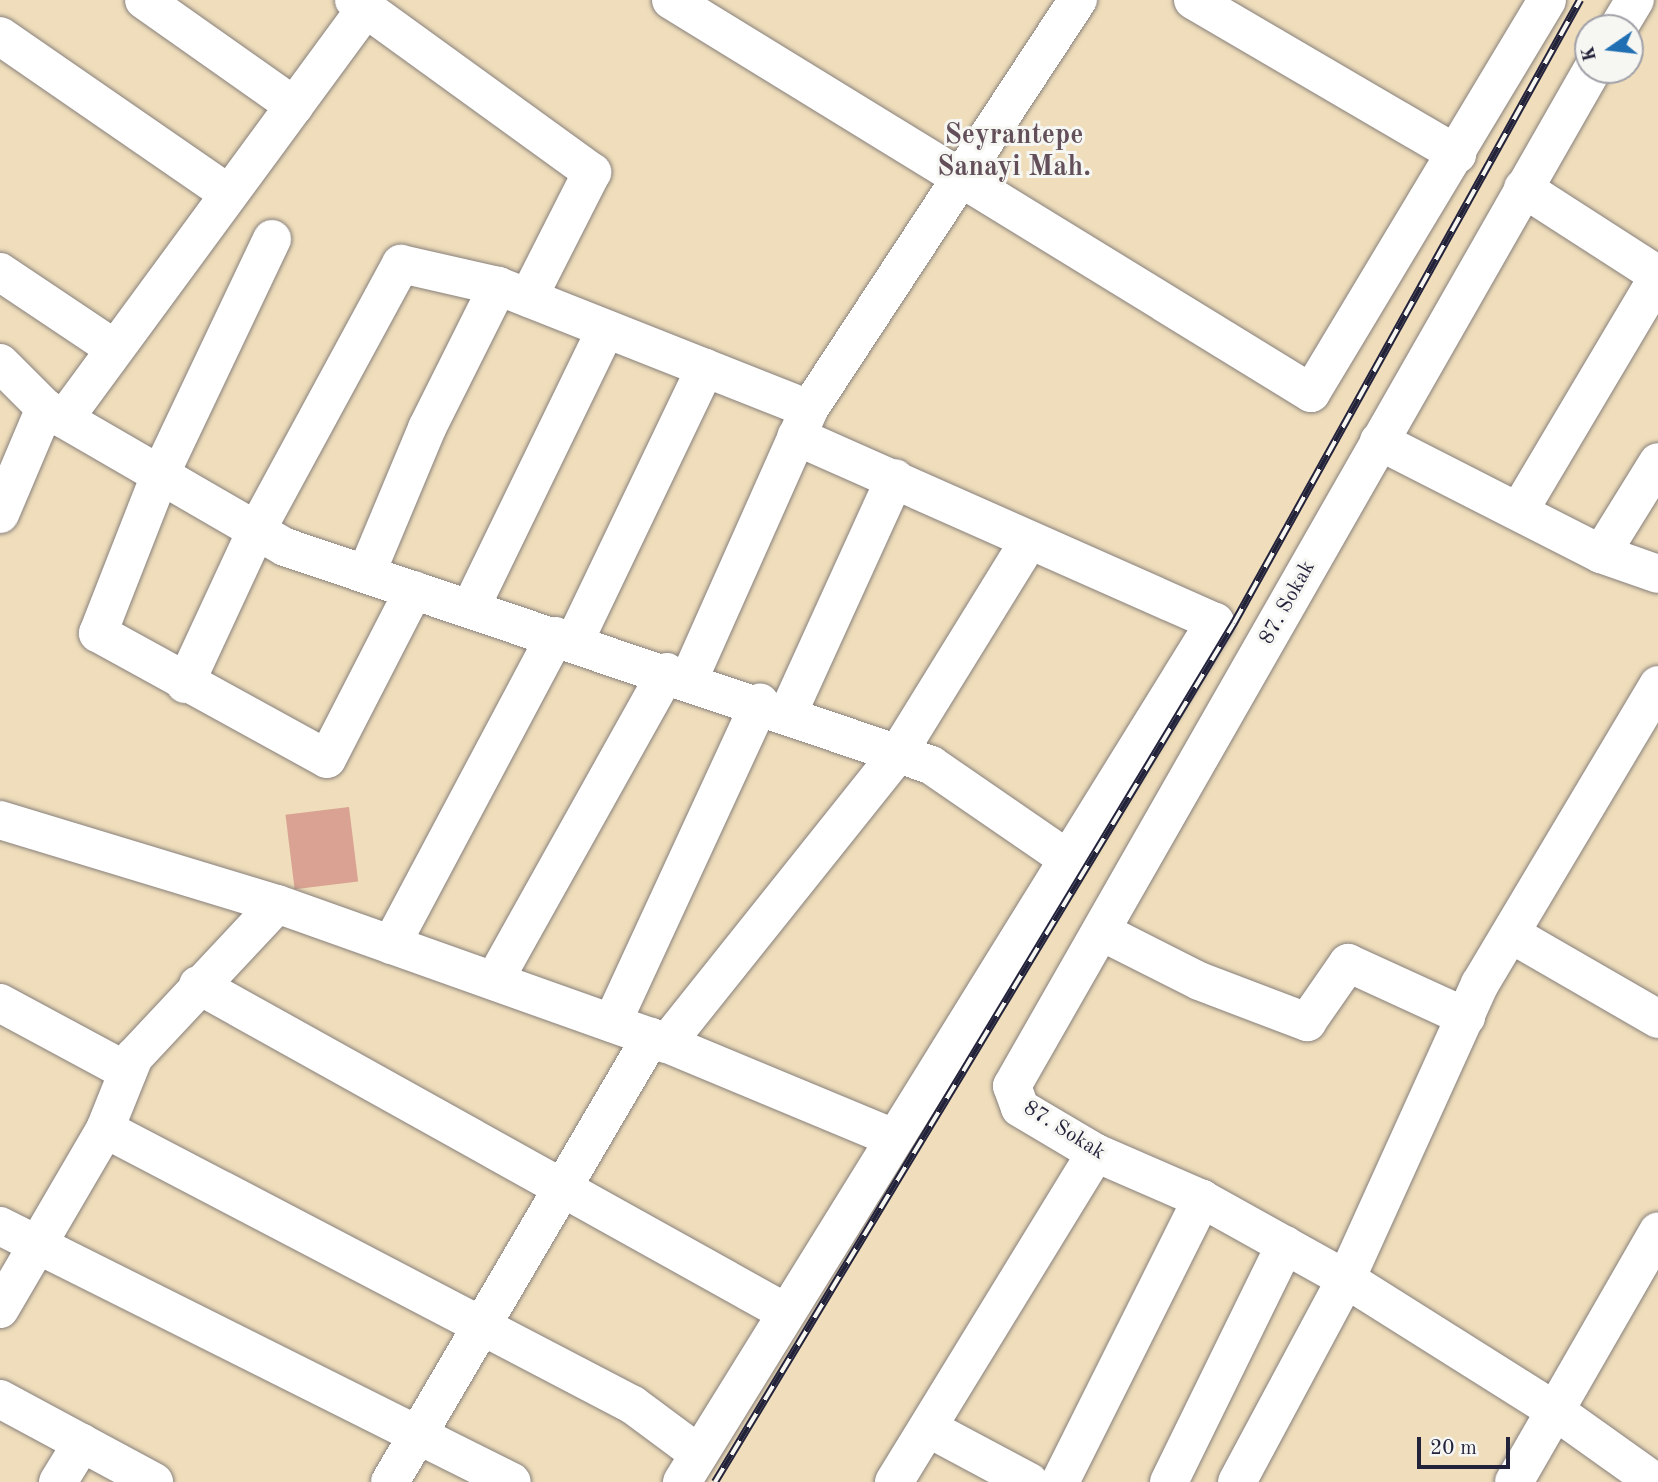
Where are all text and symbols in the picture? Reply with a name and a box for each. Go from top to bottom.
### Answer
north arrow [1574,14,1644,84]
text: K [1579,44,1601,63]
district label: Seyrantepe Sanayi Mah. [937,119,1091,185]
street label: 87. Sokak [1255,557,1321,649]
street label: 87. Sokak [1018,1096,1110,1166]
scale bar [1420,1422,1513,1466]
text: 20 m [1430,1438,1477,1459]

